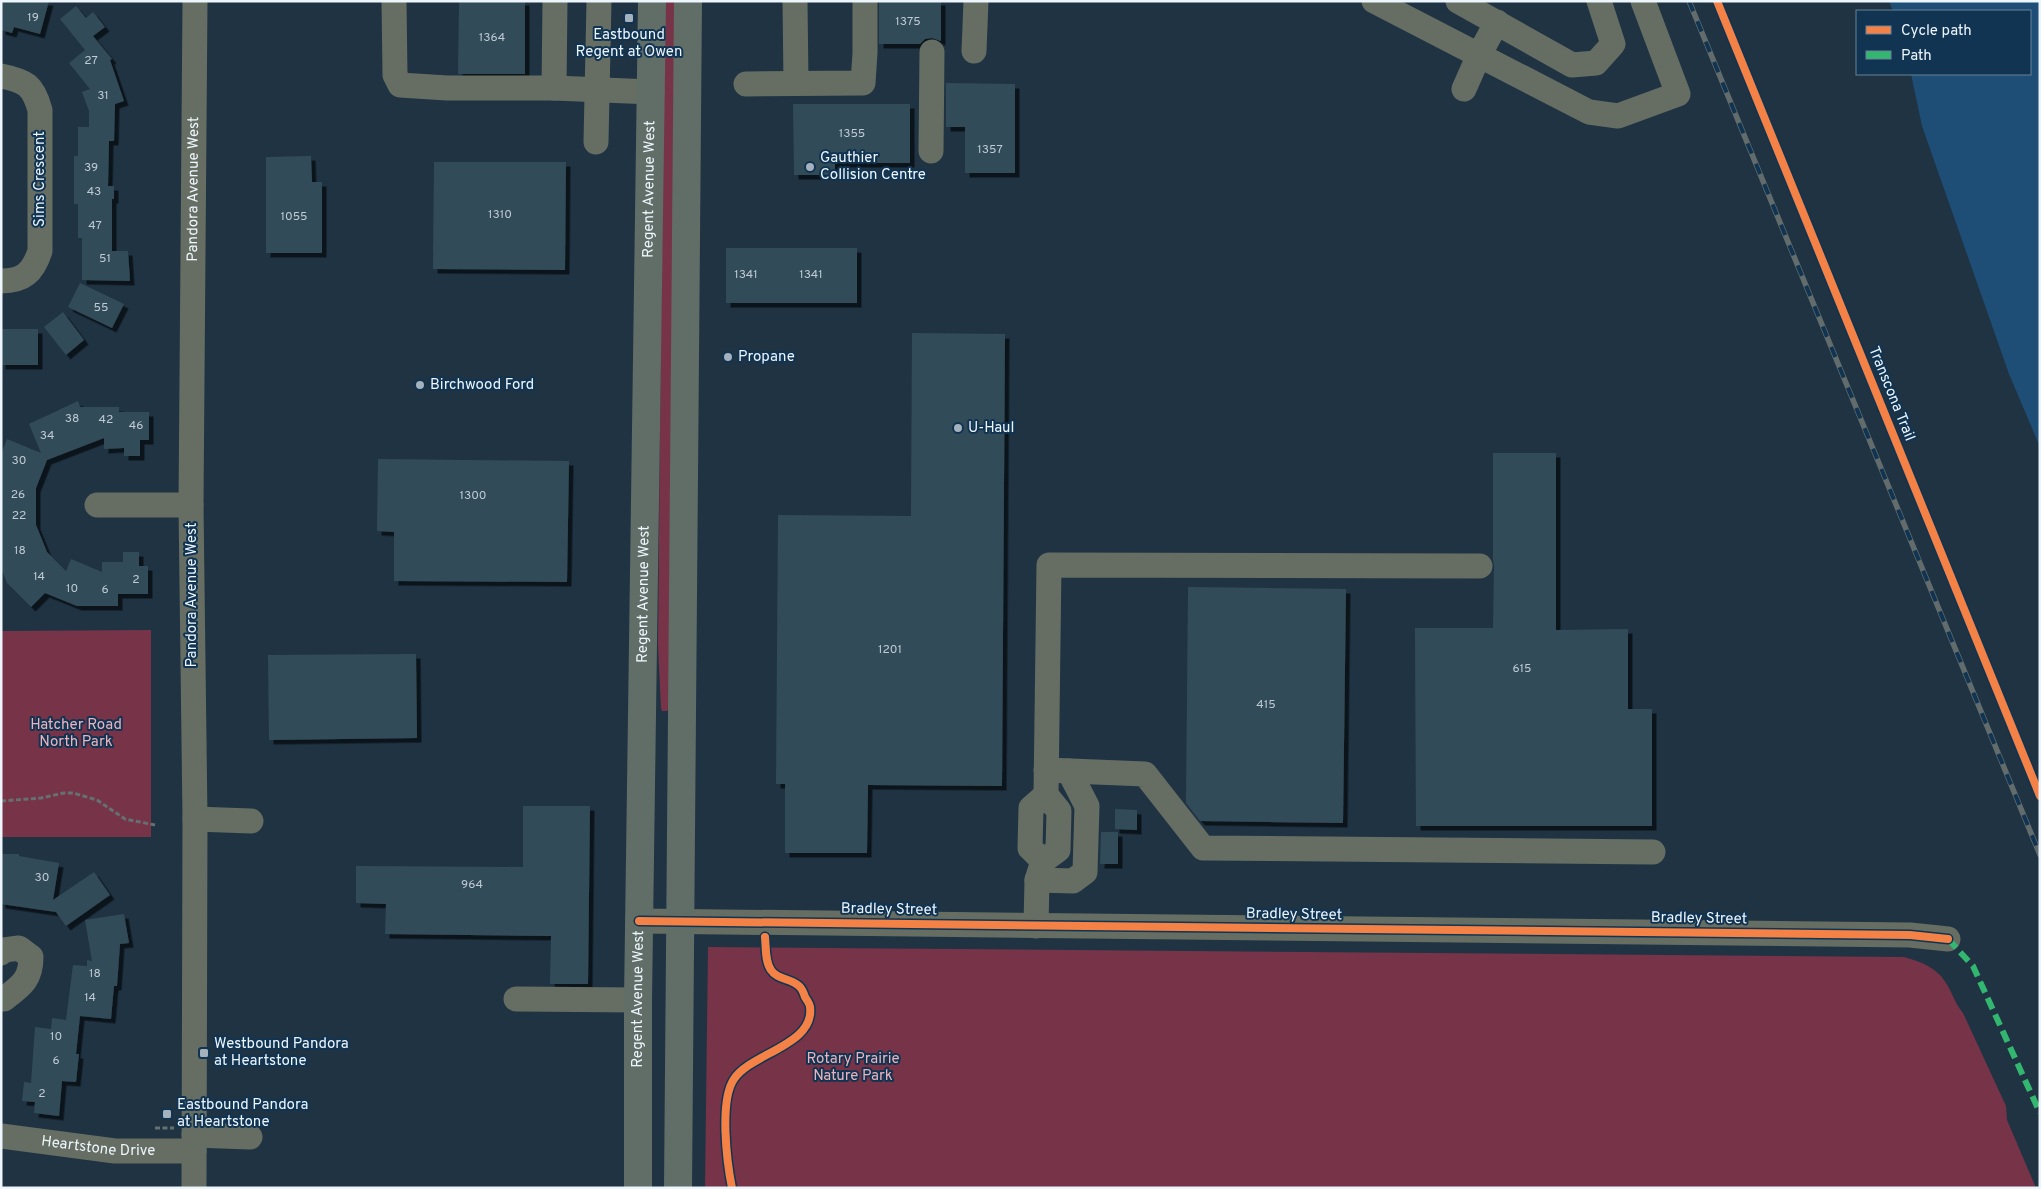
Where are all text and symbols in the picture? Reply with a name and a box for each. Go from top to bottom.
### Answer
house number: 19 [27,10,39,26]
legend [1856,10,2031,75]
marker: Eastbound Regent at Owen [623,12,635,24]
house number: 1375 [895,14,921,30]
text: Cycle path [1901,22,1972,41]
place label: Eastbound Regent at Owen [576,26,682,62]
house number: 1364 [479,30,505,46]
text: Path [1901,47,1932,66]
house number: 27 [84,53,98,69]
house number: 31 [97,88,109,104]
street label: Pandora Avenue West [183,116,204,262]
street label: Regent Avenue West [639,120,660,258]
house number: 1355 [839,126,865,142]
street label: Sims Crescent [31,131,50,227]
house number: 1357 [977,142,1003,158]
place label: Gauthier Collision Centre [820,149,926,185]
house number: 39 [84,160,98,176]
marker: Gauthier Collision Centre [804,161,816,173]
house number: 43 [87,184,101,200]
house number: 1310 [488,207,512,223]
house number: 1055 [280,209,308,225]
house number: 47 [88,218,102,234]
house number: 51 [99,251,111,267]
house number: 1341 [734,267,758,283]
house number: 1341 [799,267,823,283]
house number: 55 [94,300,108,316]
street label: Transcona Trail [1863,344,1919,444]
place label: Propane [738,348,795,367]
marker: Propane [722,351,734,363]
place label: Birchwood Ford [430,376,534,395]
marker: Birchwood Ford [414,379,426,391]
house number: 38 [65,411,79,427]
house number: 42 [99,412,113,428]
house number: 46 [129,418,143,434]
place label: U-Haul [968,419,1014,438]
marker: U-Haul [952,422,964,434]
house number: 34 [40,428,54,444]
house number: 30 [12,453,26,469]
house number: 26 [11,487,25,503]
house number: 1300 [460,488,486,504]
house number: 22 [12,508,26,524]
street label: Pandora Avenue West [183,522,202,668]
street label: Regent Avenue West [633,525,654,663]
house number: 18 [14,543,26,559]
house number: 14 [33,569,45,585]
house number: 2 [132,572,140,588]
house number: 10 [66,581,78,597]
house number: 6 [101,582,109,598]
house number: 1201 [878,642,902,658]
house number: 615 [1512,661,1532,677]
house number: 415 [1256,697,1276,713]
park label: Hatcher Road North Park [30,716,122,752]
house number: 30 [35,870,49,886]
house number: 964 [461,877,483,893]
street label: Bradley Street [841,900,937,920]
street label: Bradley Street [1246,905,1342,925]
street label: Bradley Street [1651,909,1747,929]
street label: Regent Avenue West [629,930,648,1068]
house number: 18 [89,966,101,982]
house number: 14 [84,990,96,1006]
house number: 10 [50,1029,62,1045]
place label: Westbound Pandora at Heartstone [214,1035,349,1071]
marker: Westbound Pandora at Heartstone [198,1047,210,1059]
park label: Rotary Prairie Nature Park [806,1050,900,1086]
house number: 6 [52,1053,60,1069]
house number: 2 [38,1086,46,1102]
place label: Eastbound Pandora at Heartstone [177,1096,308,1132]
marker: Eastbound Pandora at Heartstone [161,1108,173,1120]
street label: Heartstone Drive [40,1132,155,1161]

